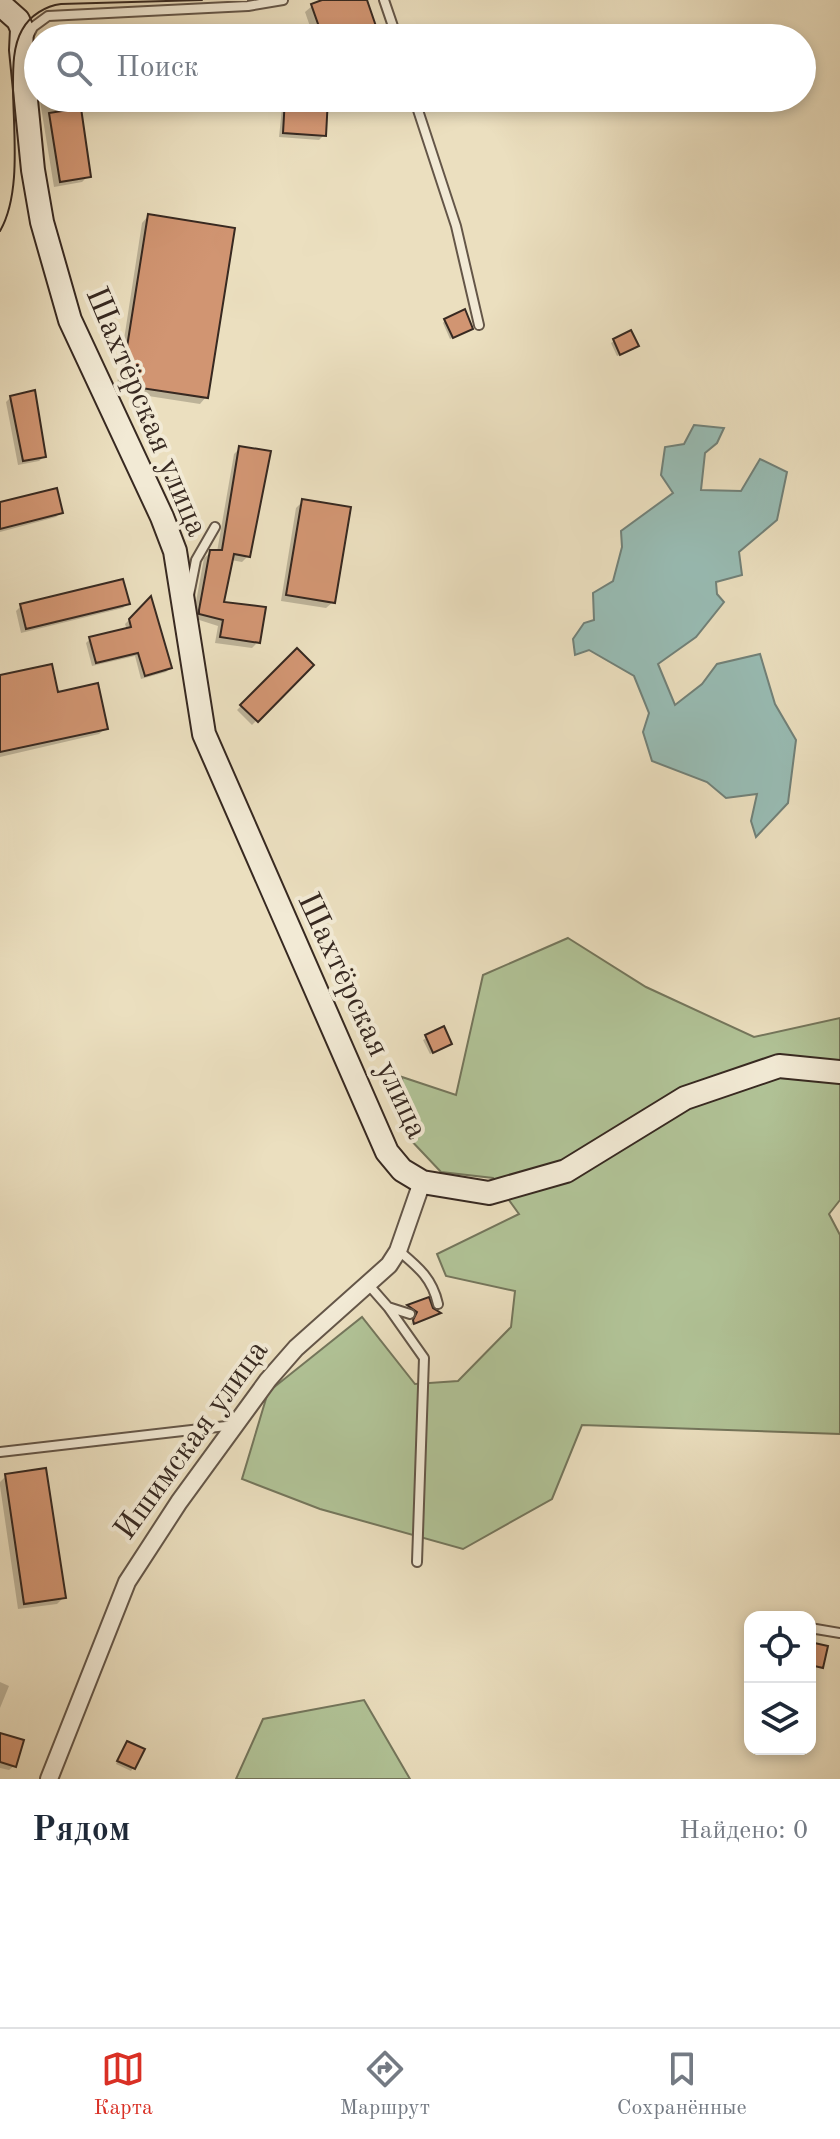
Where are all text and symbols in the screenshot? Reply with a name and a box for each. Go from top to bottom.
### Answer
search box [24,24,816,112]
icon: search [52,46,96,90]
text: Поиск [116,53,199,83]
street label: Шахтёрская улица [78,283,212,542]
street label: Шахтёрская улица [290,888,432,1144]
street label: Ишимская улица [110,1335,275,1546]
map controls [744,1611,816,1755]
button: locate [744,1611,816,1683]
button: layers [744,1683,816,1755]
text: Рядом [32,1814,131,1848]
text: Найдено: 0 [679,1818,808,1844]
tab: Карта [93,2047,153,2122]
tab: Маршрут [340,2047,430,2122]
tab: Сохранённые [617,2047,747,2122]

